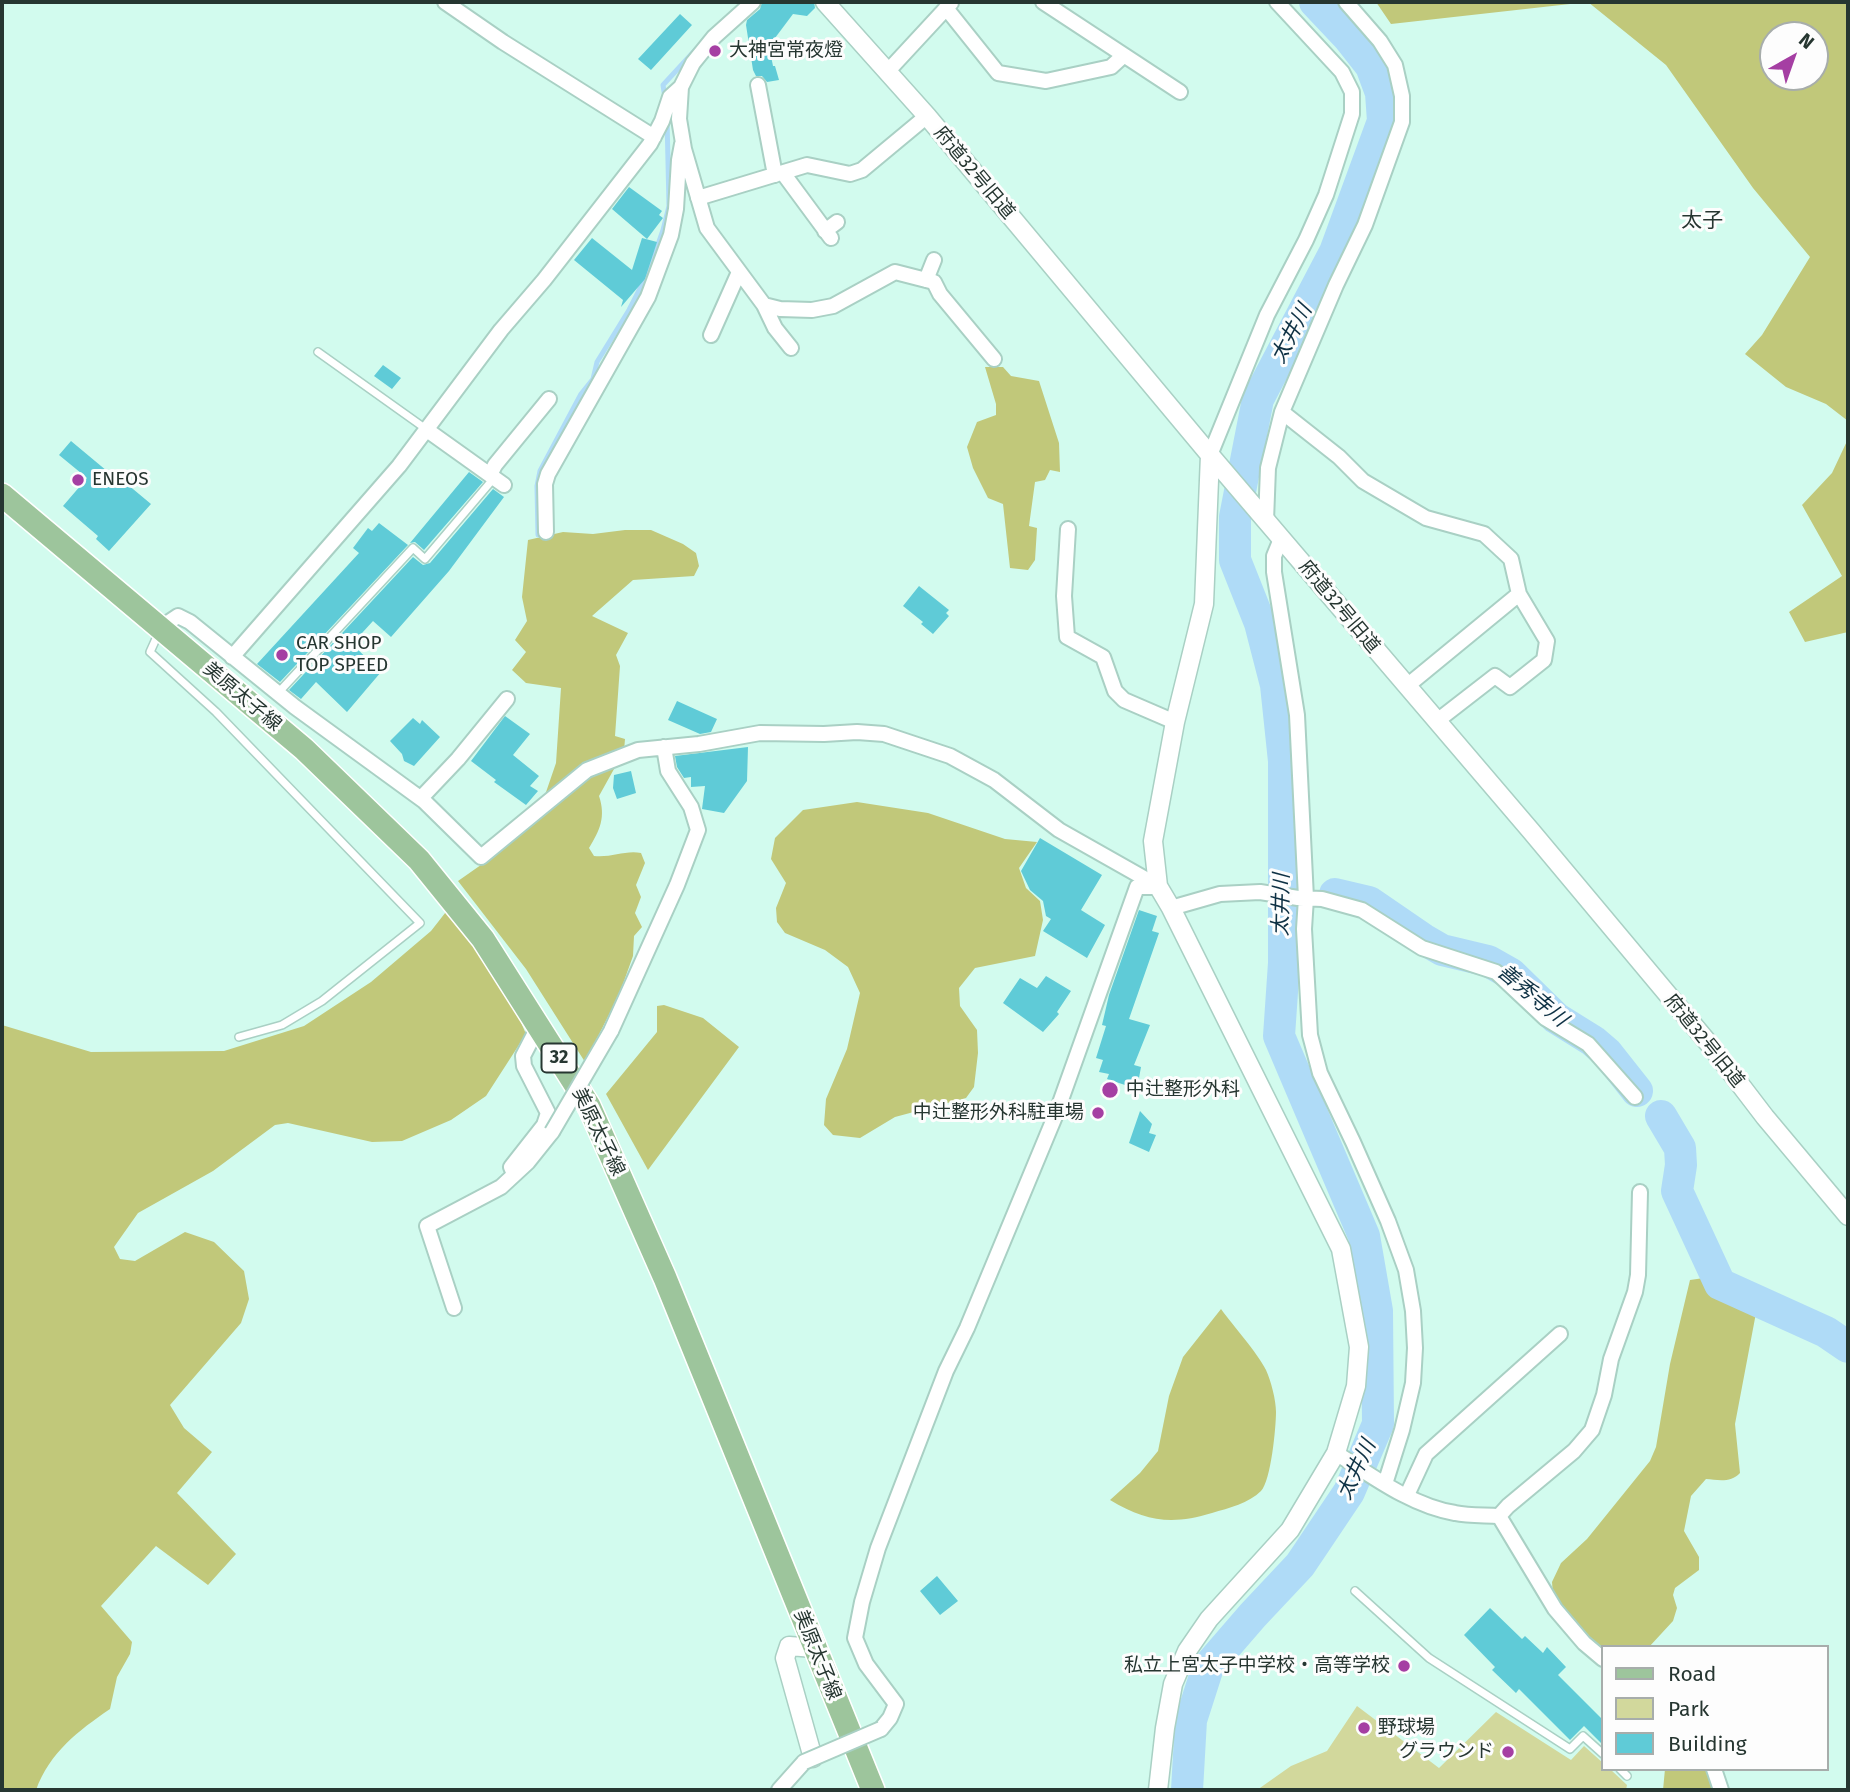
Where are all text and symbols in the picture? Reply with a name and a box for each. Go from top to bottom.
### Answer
north arrow [1759,21,1829,91]
text: N [1794,28,1819,54]
place label: 大神宮常夜燈 [729,40,843,62]
marker: 大神宮常夜燈 [707,43,723,59]
street label: 府道32号旧道 [929,122,1019,224]
district label: 太子 [1681,208,1723,234]
water label: 太井川 [1266,300,1318,368]
place label: ENEOS [92,469,149,491]
marker: ENEOS [70,472,86,488]
street label: 府道32号旧道 [1294,556,1384,658]
place label: CAR SHOP TOP SPEED [296,633,388,677]
marker: CAR SHOP TOP SPEED [274,647,290,663]
street label: 美原太子線 [198,658,286,736]
water label: 太井川 [1269,873,1295,937]
water label: 善秀寺川 [1492,959,1572,1033]
street label: 府道32号旧道 [1659,990,1749,1092]
road number: 32 [542,1044,576,1072]
place label: 中辻整形外科 [1126,1079,1240,1101]
marker: 中辻整形外科 [1100,1080,1120,1100]
street label: 美原太子線 [567,1084,629,1180]
place label: 中辻整形外科駐車場 [913,1102,1084,1124]
marker: 中辻整形外科駐車場 [1090,1105,1106,1121]
water label: 太井川 [1332,1436,1382,1504]
street label: 美原太子線 [789,1607,845,1703]
legend [1602,1645,1829,1771]
place label: 私立上宮太子中学校・高等学校 [1124,1655,1390,1677]
marker: 私立上宮太子中学校・高等学校 [1396,1658,1412,1674]
text: Road [1668,1661,1716,1687]
text: Park [1668,1696,1709,1722]
place label: 野球場 [1378,1717,1435,1739]
marker: 野球場 [1356,1720,1372,1736]
text: Building [1668,1731,1747,1757]
place label: グラウンド [1399,1741,1494,1763]
marker: グラウンド [1500,1744,1516,1760]

